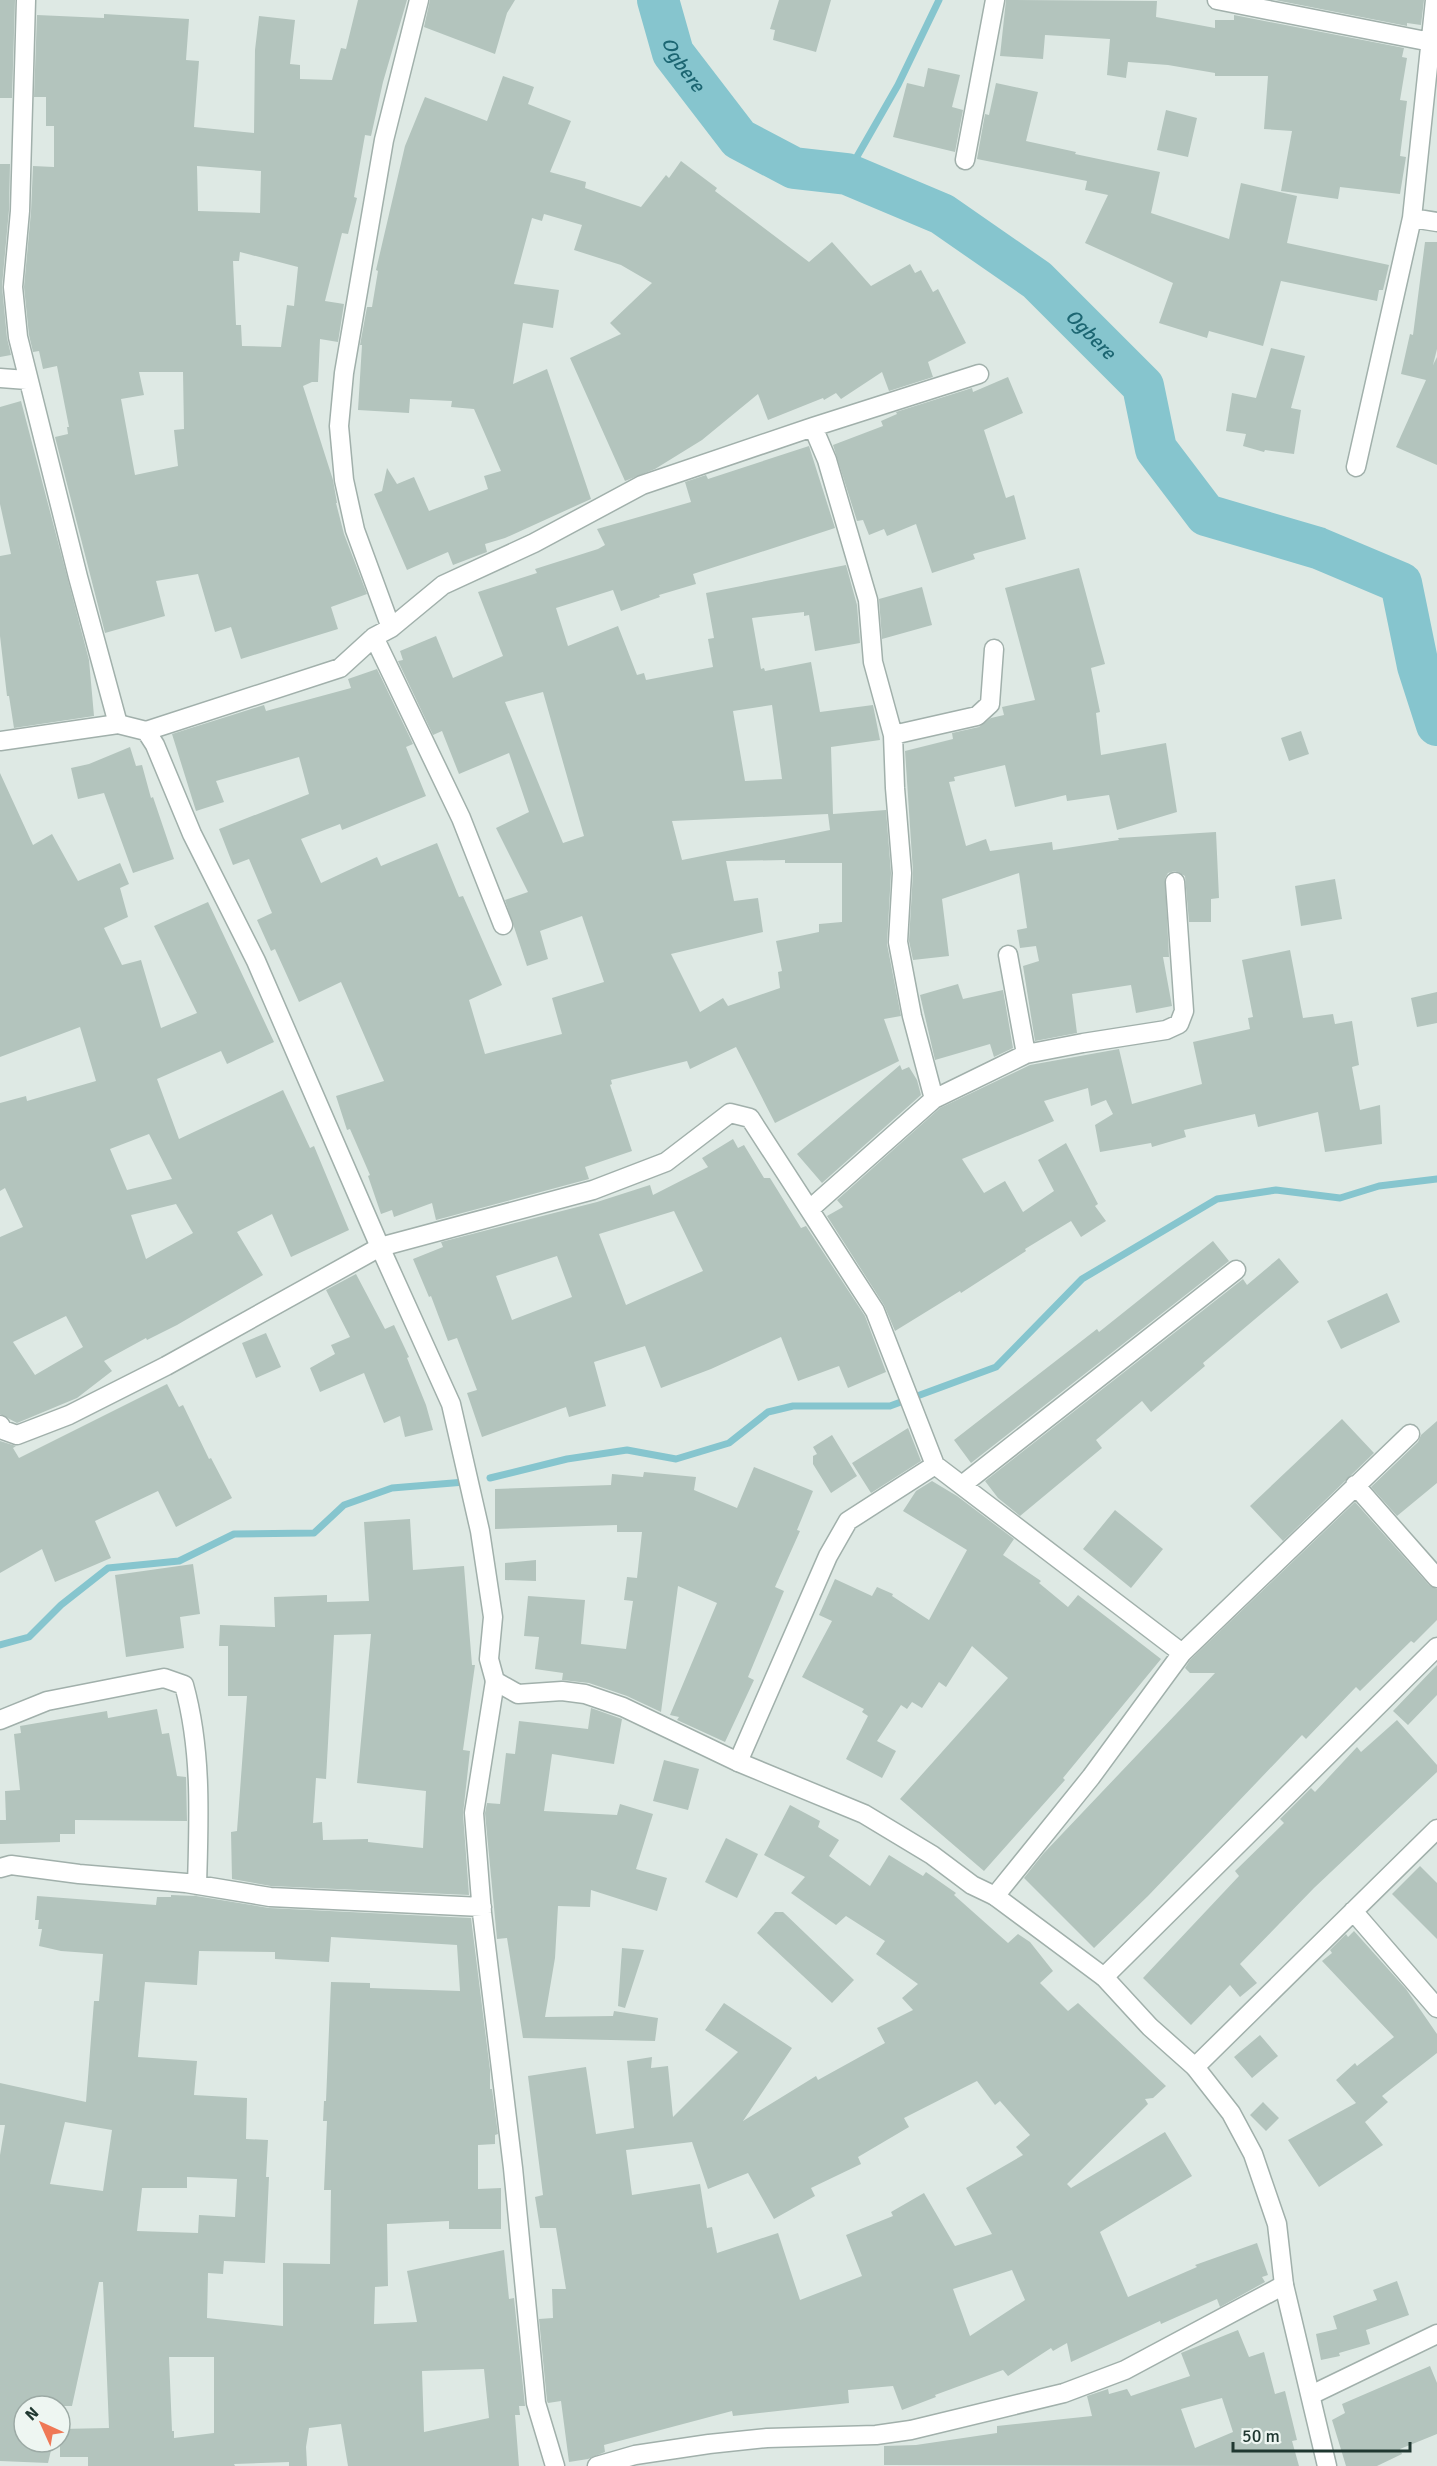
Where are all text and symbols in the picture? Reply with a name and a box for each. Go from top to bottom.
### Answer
water label: Ogbere [656,35,711,98]
water label: Ogbere [1060,304,1122,365]
north arrow [12,2394,72,2454]
text: N [21,2403,43,2425]
scale bar [1233,2415,1410,2453]
text: 50 m [1242,2425,1280,2447]

